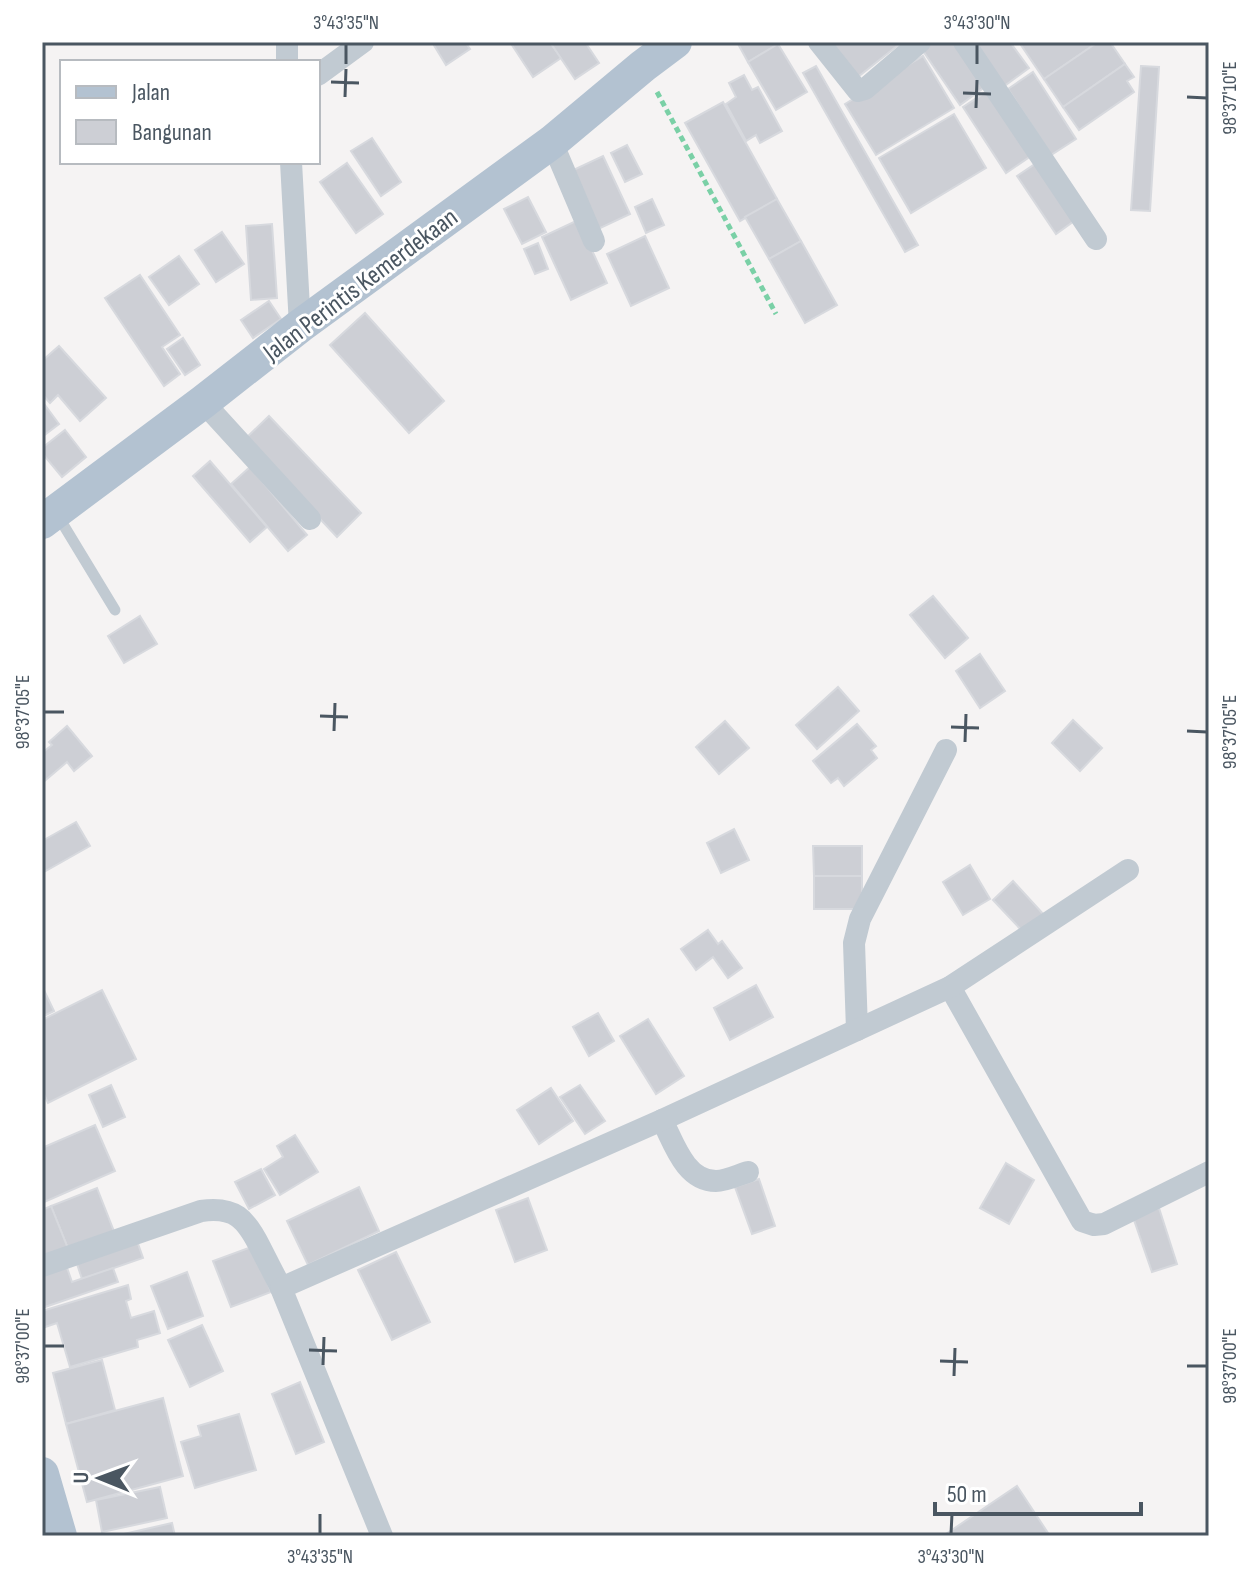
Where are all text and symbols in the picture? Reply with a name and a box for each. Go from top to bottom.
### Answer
text: 3°43'35"N [313,11,379,35]
text: 3°43'30"N [943,11,1011,35]
legend [60,60,320,164]
text: 98°37'10"E [1218,61,1242,135]
text: Jalan [131,78,170,107]
text: Bangunan [132,118,212,147]
street label: Jalan Perintis Kemerdekaan [257,202,464,369]
text: 98°37'05"E [11,675,35,749]
text: 98°37'05"E [1218,695,1242,769]
text: 98°37'00"E [11,1308,35,1384]
text: 98°37'00"E [1218,1328,1242,1404]
north arrow [60,1438,140,1518]
scale bar [935,1466,1141,1516]
text: U [68,1472,95,1484]
text: 50 m [947,1480,987,1509]
text: 3°43'35"N [287,1545,353,1569]
text: 3°43'30"N [917,1545,985,1569]

